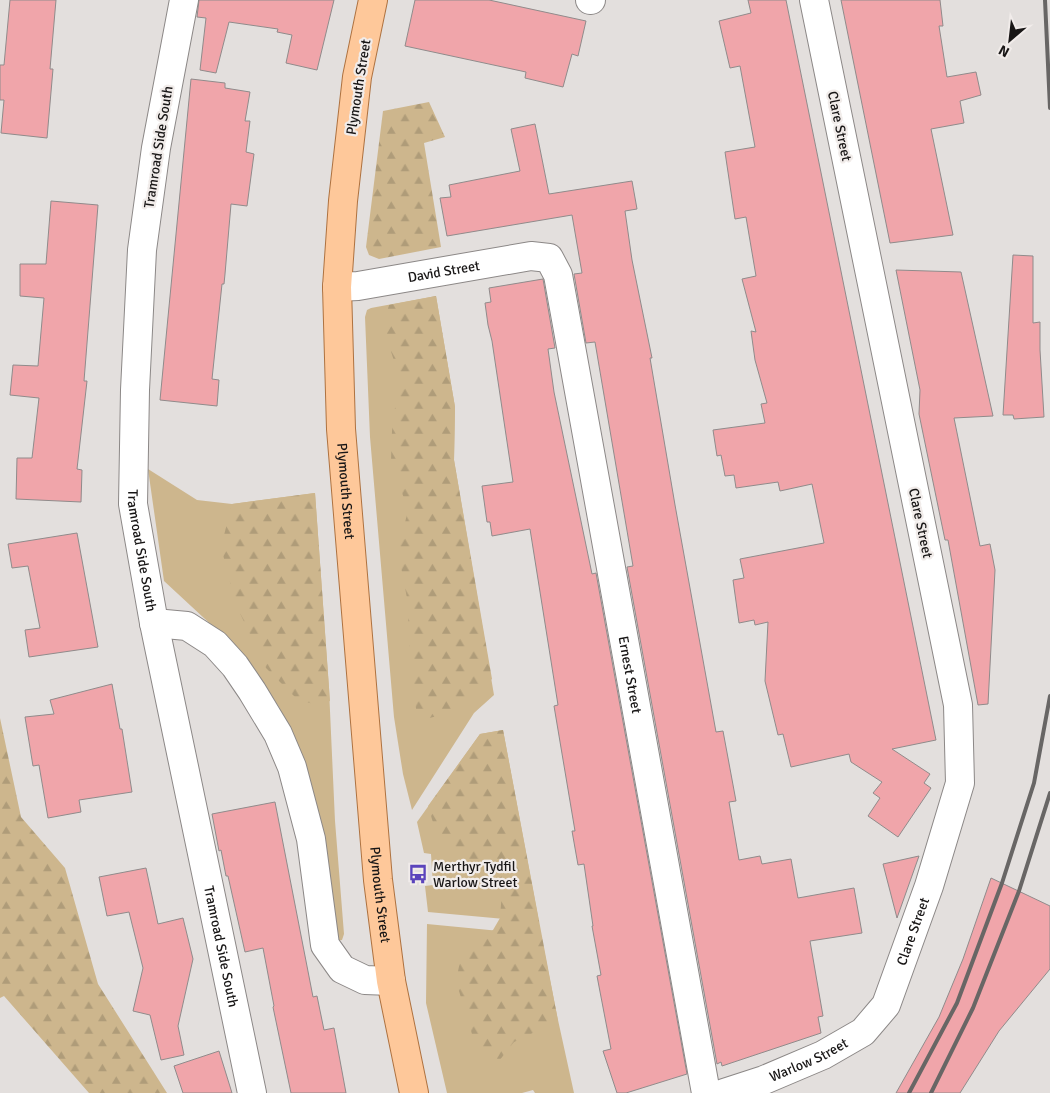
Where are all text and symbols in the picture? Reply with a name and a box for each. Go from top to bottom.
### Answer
north arrow [985,15,1035,65]
street label: Plymouth Street [343,38,374,136]
text: N [996,41,1012,61]
street label: Tramroad Side South [140,85,177,209]
street label: Clare Street [824,90,855,163]
street label: David Street [406,257,481,286]
street label: Plymouth Street [333,442,358,540]
street label: Clare Street [905,487,936,560]
street label: Tramroad Side South [124,489,160,613]
street label: Ernest Street [614,635,645,715]
street label: Plymouth Street [366,846,394,944]
place label: Merthyr Tydfil Warlow Street [433,858,518,891]
bus stop icon: Merthyr Tydfil Warlow Street [407,863,429,885]
street label: Tramroad Side South [200,884,242,1009]
street label: Clare Street [893,895,933,968]
street label: Warlow Street [767,1034,851,1086]

